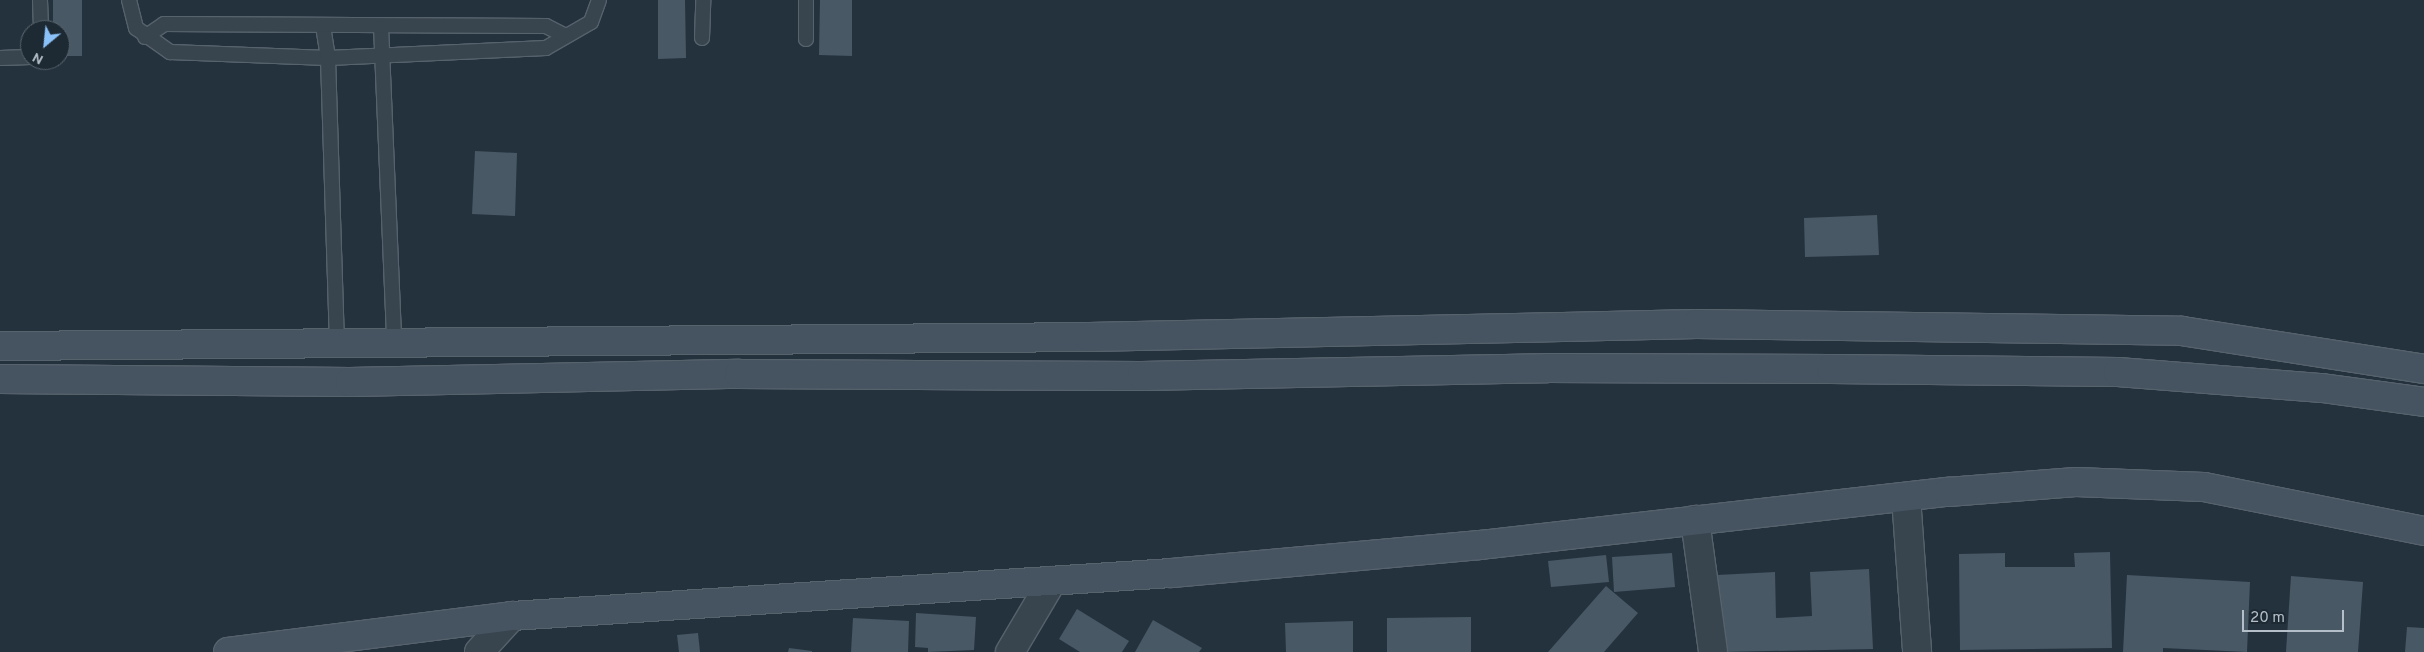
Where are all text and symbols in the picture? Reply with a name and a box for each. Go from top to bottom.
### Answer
north arrow [20,20,70,70]
text: N [30,48,47,68]
scale bar [2244,600,2346,632]
text: 20 m [2250,609,2285,628]

